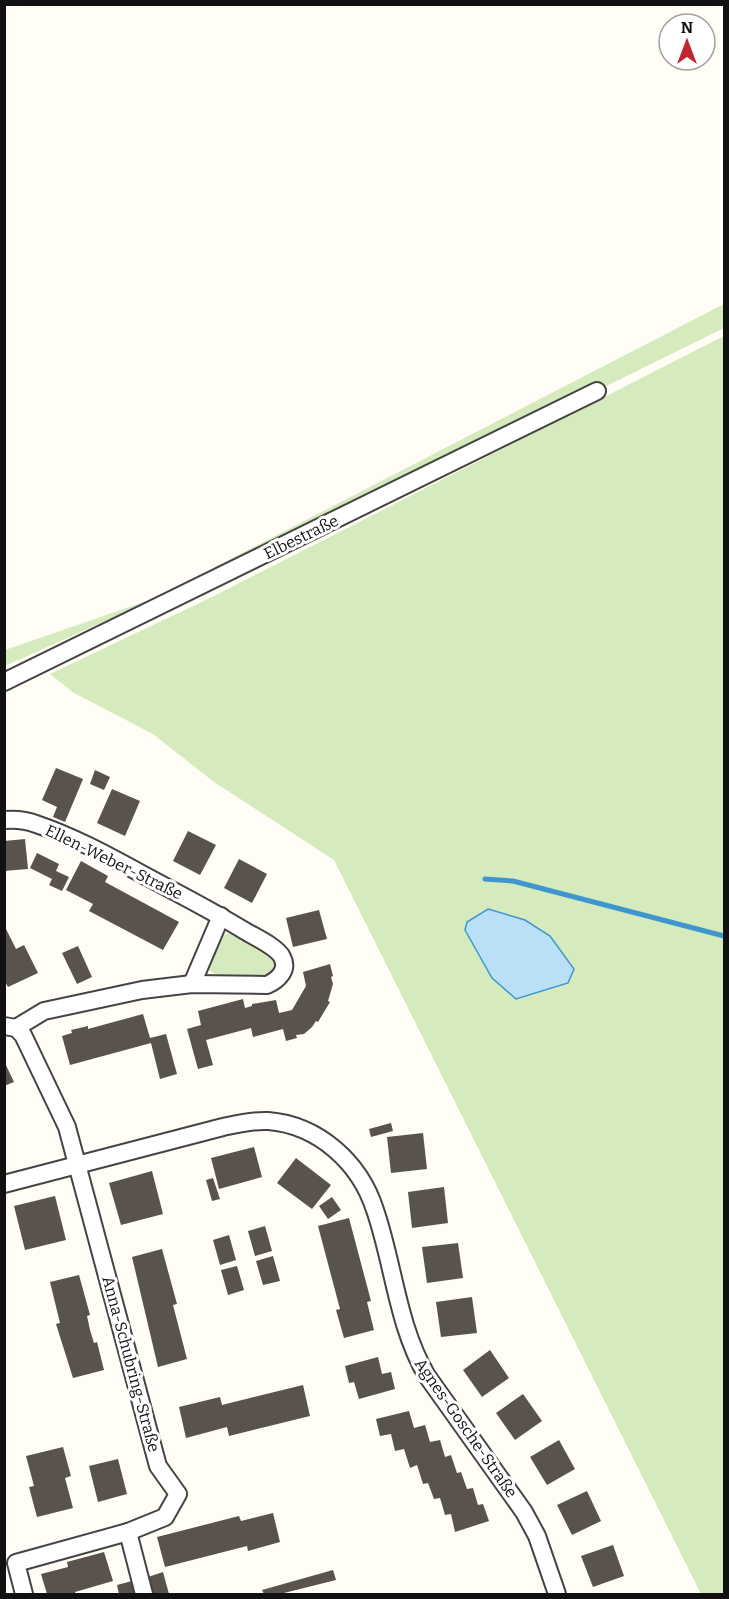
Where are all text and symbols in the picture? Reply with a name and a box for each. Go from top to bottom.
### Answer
north arrow [657,12,717,72]
text: N [681,18,693,37]
street label: Elbestraße [261,511,341,563]
street label: Ellen-Weber-Straße [42,821,186,903]
street label: Anna-Schubring-Straße [98,1274,164,1454]
street label: Agnes-Gosche-Straße [411,1355,521,1501]

